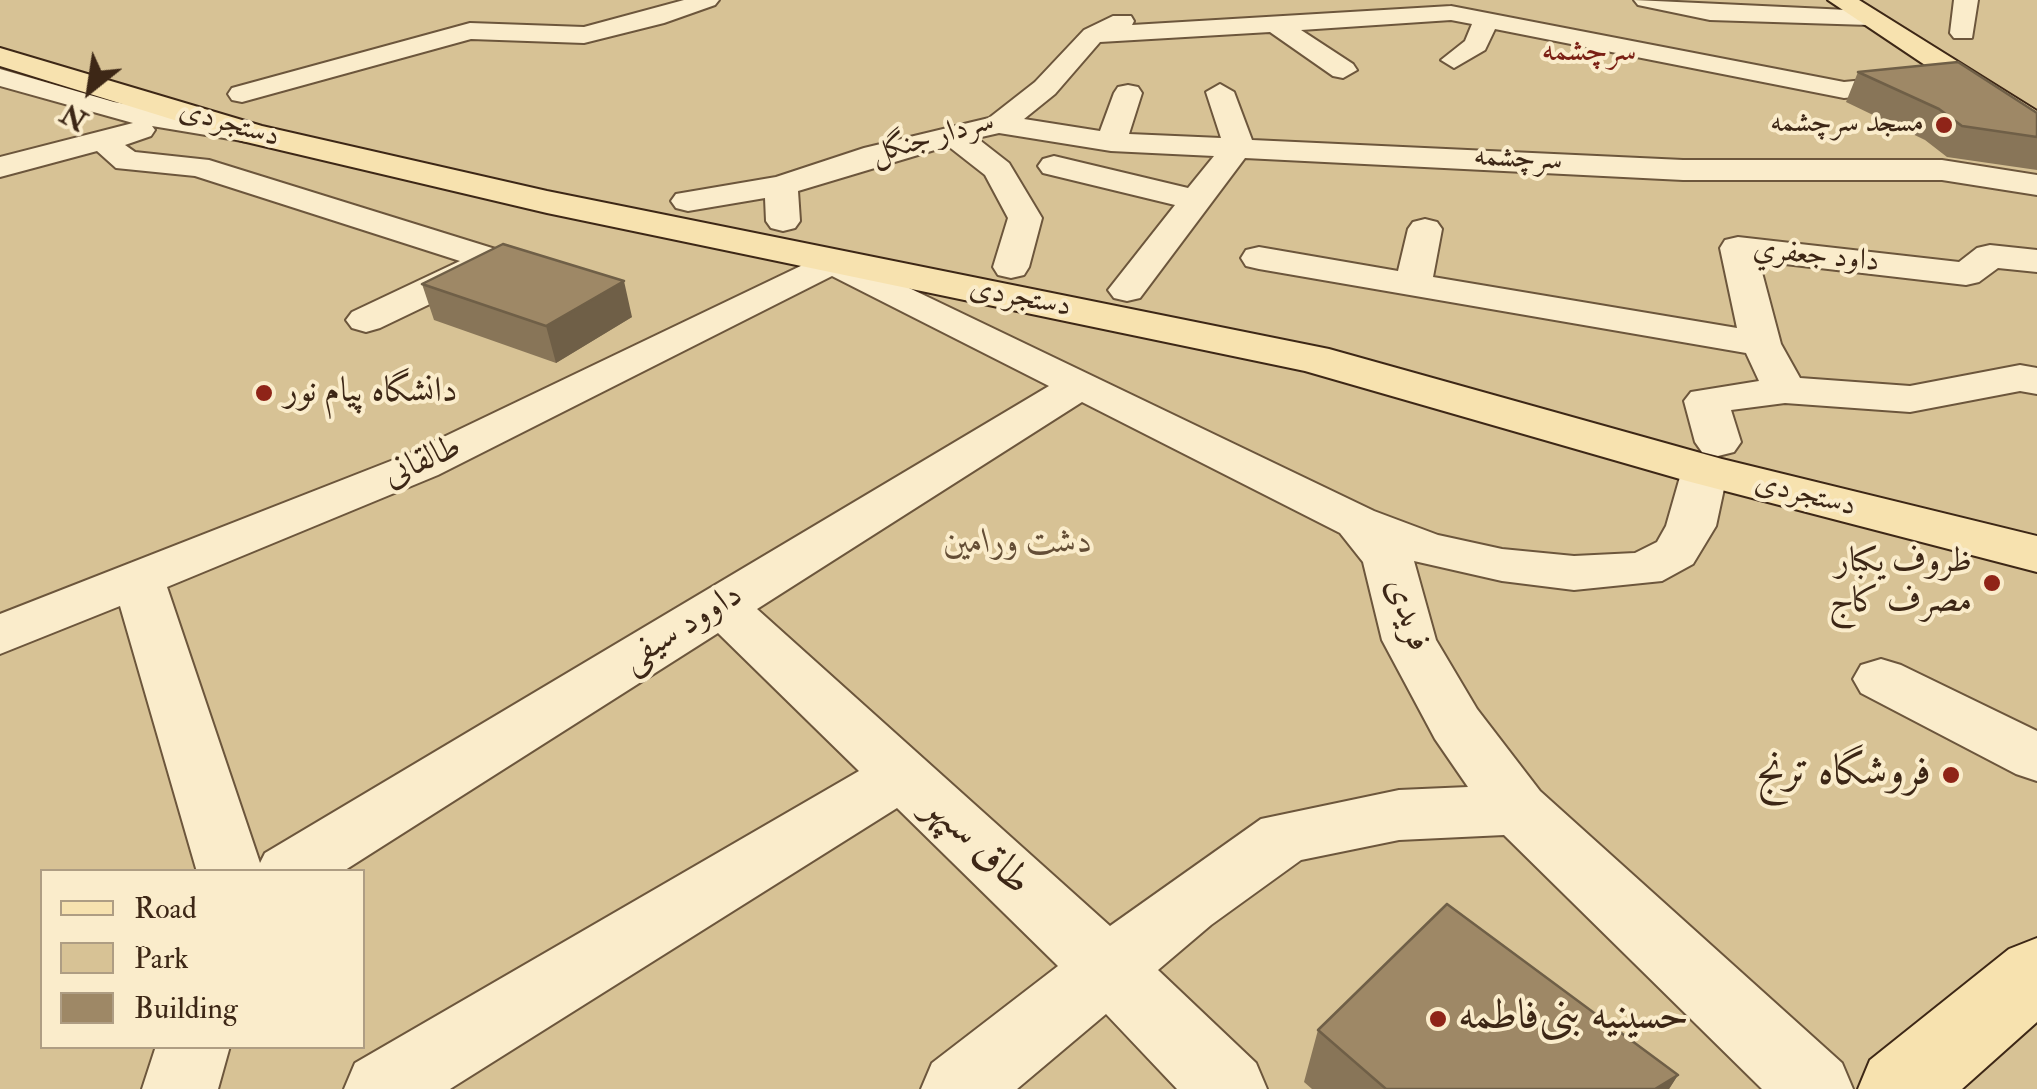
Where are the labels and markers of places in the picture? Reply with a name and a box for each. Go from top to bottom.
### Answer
place label: مسجد سرچشمه [1770,107,1924,143]
marker: مسجد سرچشمه [1933,114,1955,136]
place label: دانشگاه پیام نور [284,372,458,414]
marker: دانشگاه پیام نور [253,382,275,404]
place label: ظروف یکبار مصرف کاج [1829,542,1972,624]
marker: ظروف یکبار مصرف کاج [1981,572,2003,594]
place label: فروشگاه ترنج [1756,750,1931,800]
marker: فروشگاه ترنج [1940,764,1962,786]
place label: حسینیه بنی‌فاطمه [1458,994,1689,1044]
marker: حسینیه بنی‌فاطمه [1427,1008,1449,1030]

